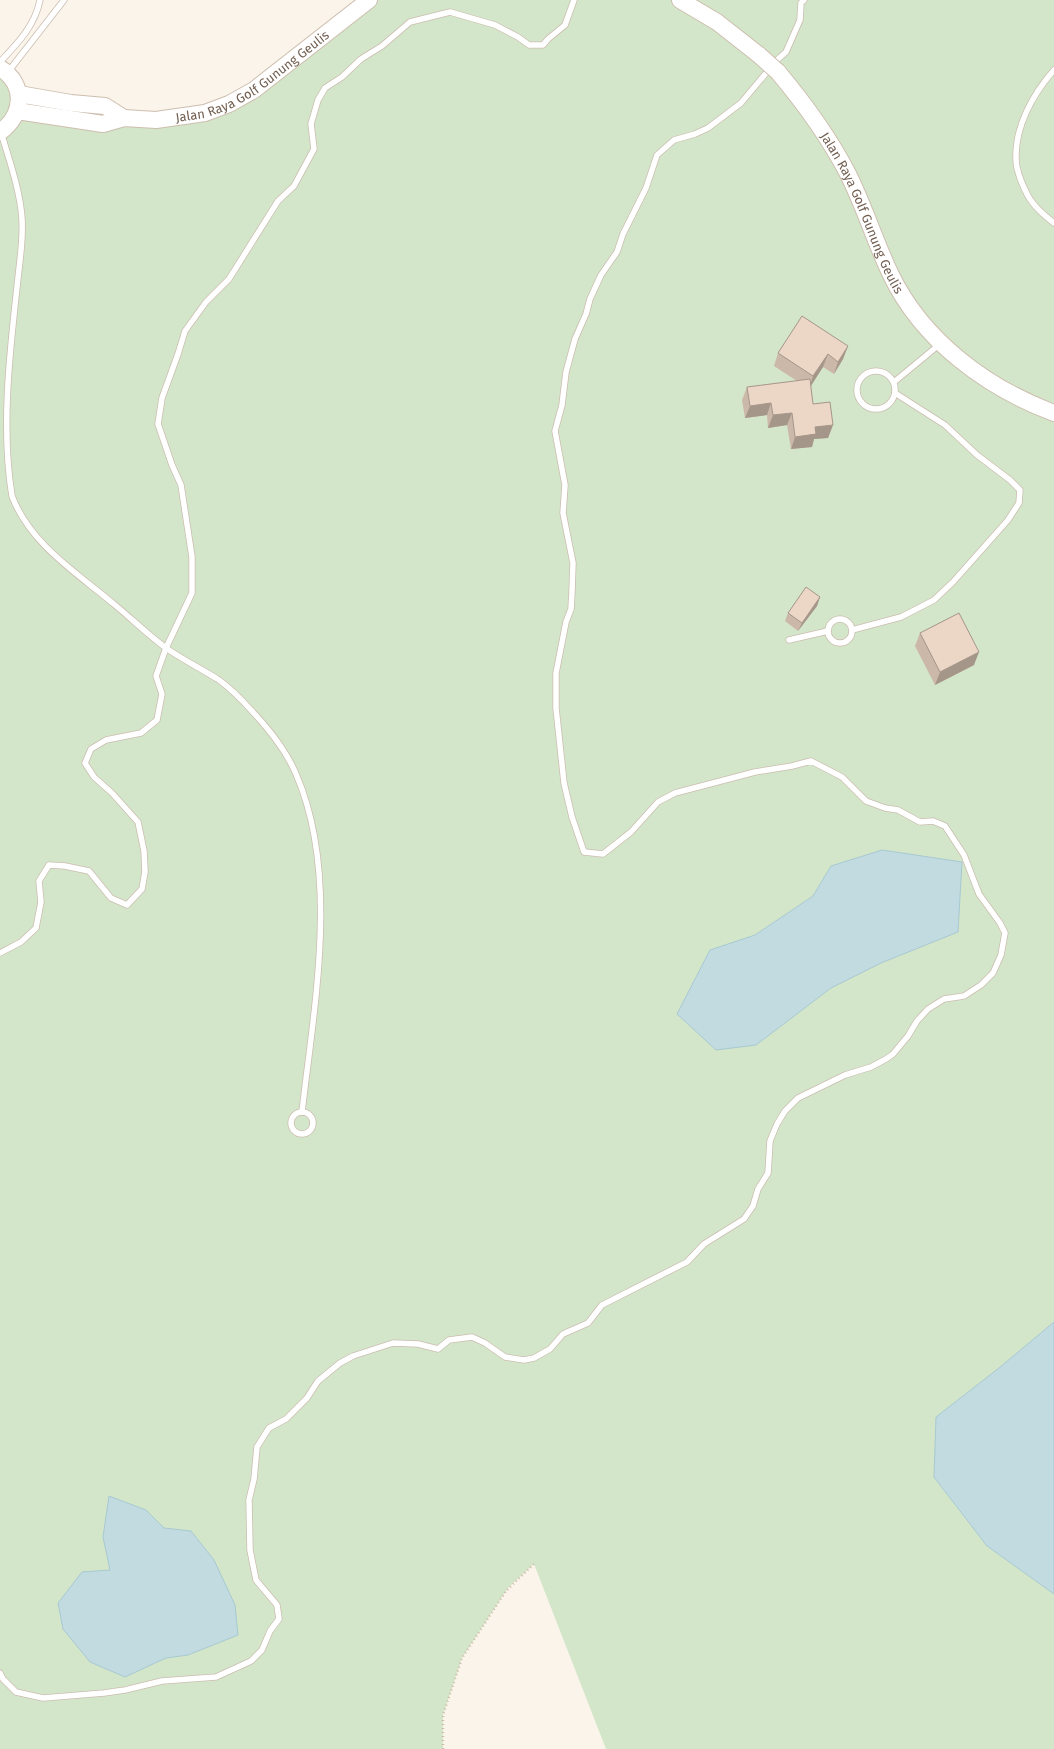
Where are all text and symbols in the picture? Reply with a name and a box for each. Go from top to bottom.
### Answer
street label: Jalan Raya Golf Gunung Geulis [174,27,332,125]
street label: Jalan Raya Golf Gunung Geulis [818,129,907,296]

